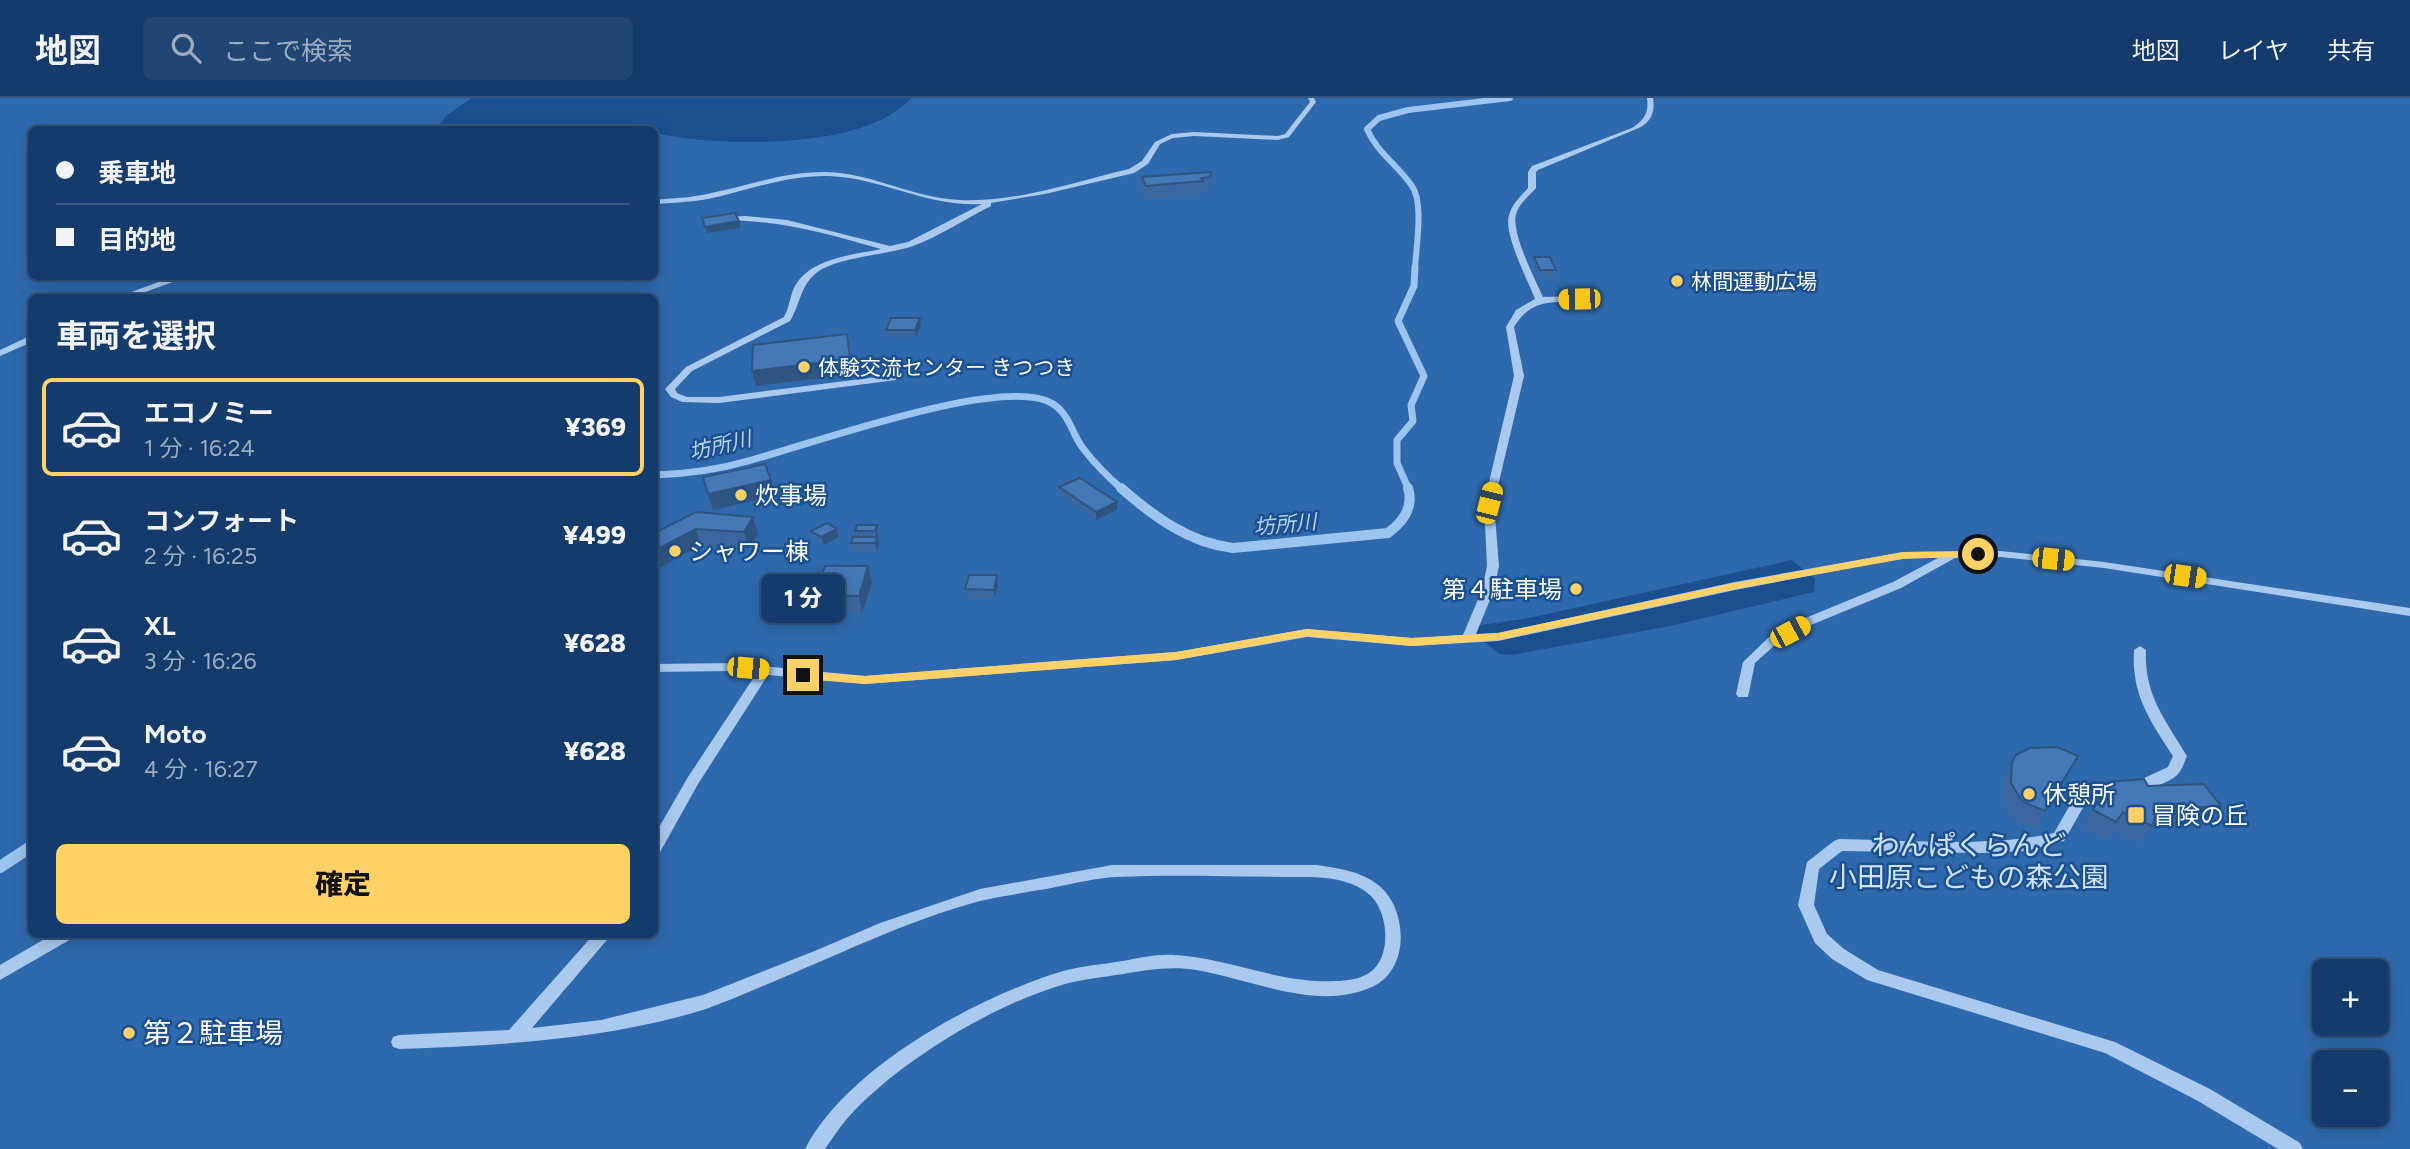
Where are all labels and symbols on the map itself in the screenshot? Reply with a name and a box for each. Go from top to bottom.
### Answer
place label: 林間運動広場 [1691,269,1817,294]
marker: 林間運動広場 [1669,273,1685,289]
car [1558,288,1601,310]
place label: 体験交流センター きつつき [818,355,1075,380]
marker: 体験交流センター きつつき [796,359,812,375]
water label: 坊所川 [686,425,755,464]
car [1474,480,1505,526]
place label: 炊事場 [755,481,827,510]
marker: 炊事場 [733,487,749,503]
water label: 坊所川 [1253,509,1319,539]
place label: シャワー棟 [689,537,809,566]
route start [1962,538,1994,570]
marker: シャワー棟 [667,543,683,559]
car [2032,546,2075,572]
car [2163,563,2208,589]
callout: 1 分 [761,574,845,622]
place label: 第４駐車場 [1442,575,1562,604]
marker: 第４駐車場 [1568,581,1584,597]
car [1767,613,1814,651]
car [727,656,770,680]
route end [787,659,819,691]
place label: 休憩所 [2043,780,2115,809]
marker: 休憩所 [2021,786,2037,802]
place label: 冒険の丘 [2152,801,2248,830]
marker: 冒険の丘 [2126,805,2146,825]
park label: わんぱくらんど 小田原こどもの森公園 [1829,828,2109,894]
place label: 第２駐車場 [143,1016,283,1050]
marker: 第２駐車場 [121,1025,137,1041]

